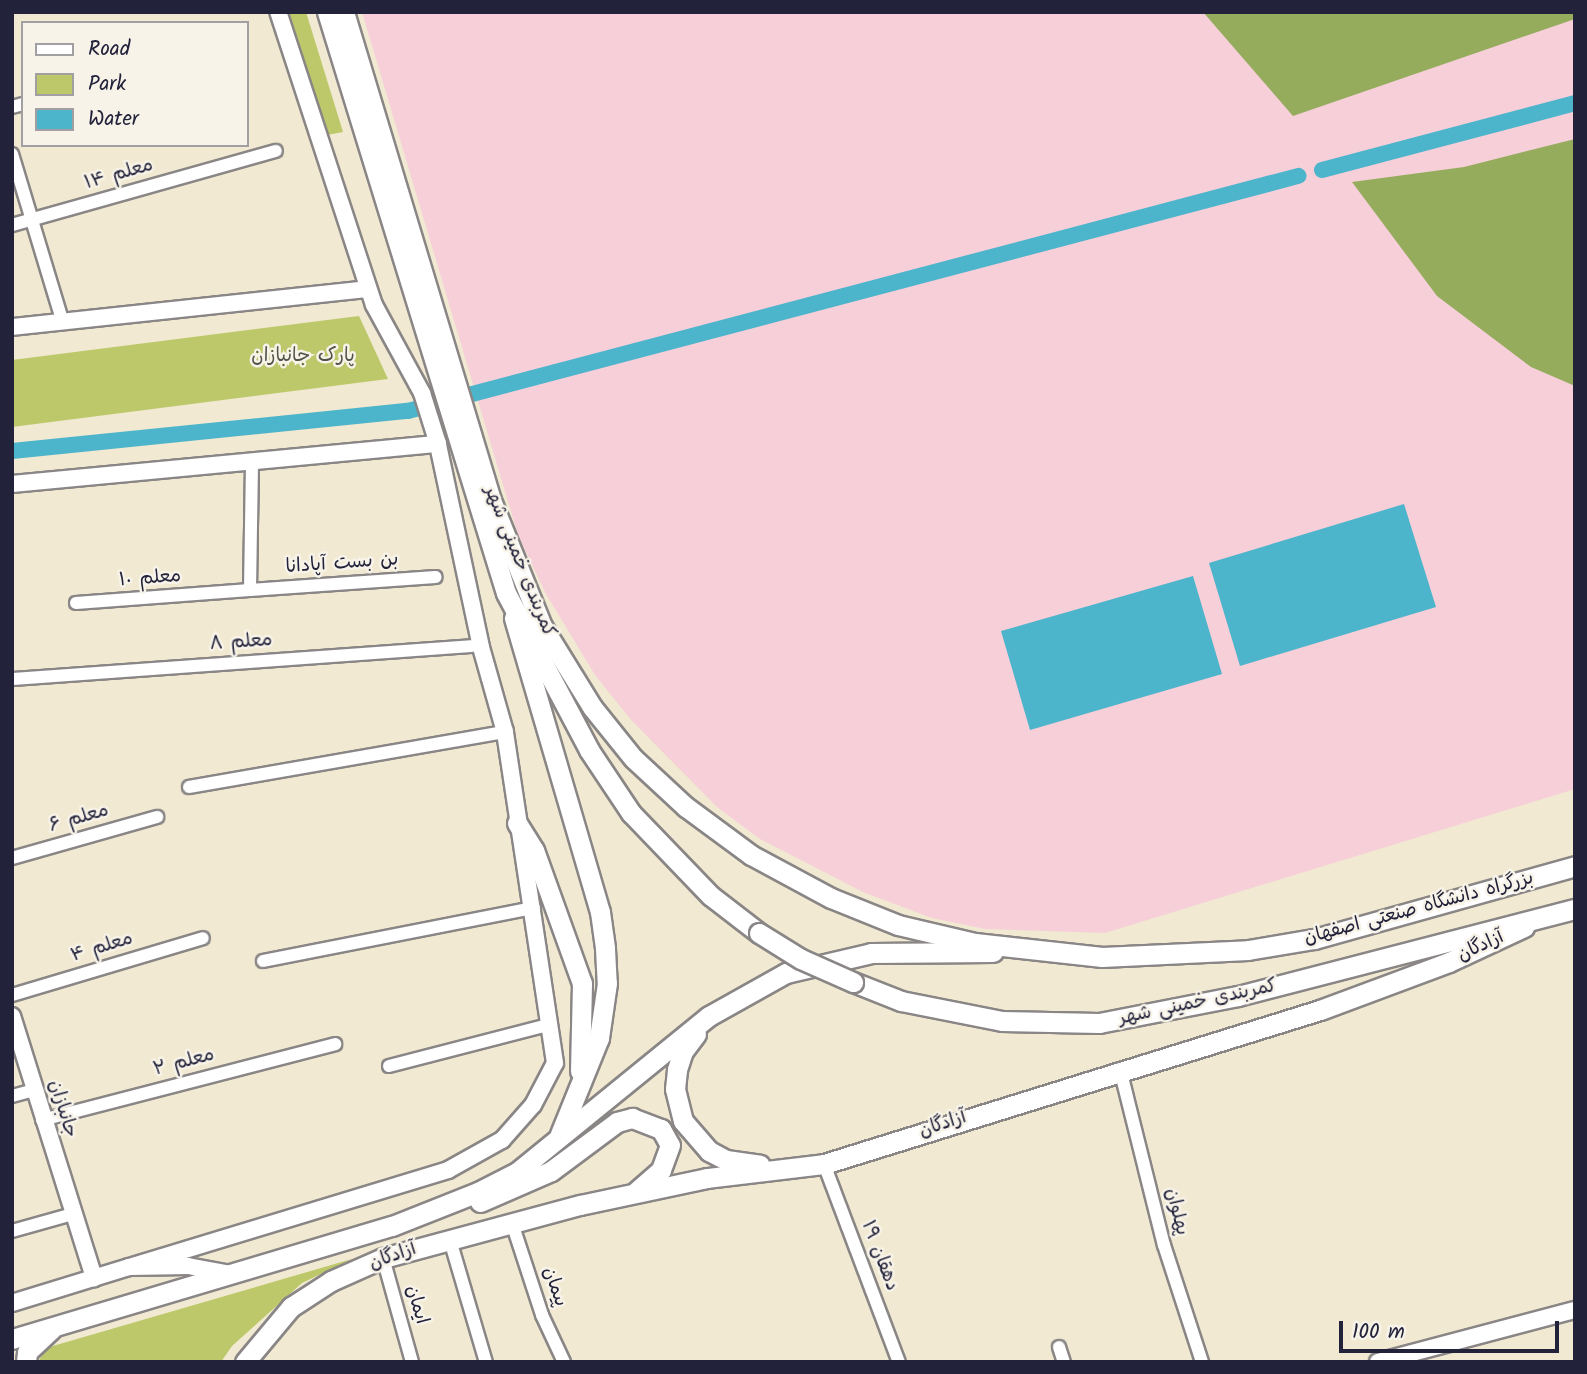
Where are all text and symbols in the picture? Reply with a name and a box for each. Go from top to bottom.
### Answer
legend [21,21,248,147]
text: Road [88,33,130,66]
text: Park [88,68,126,101]
text: Water [88,103,139,136]
street label: معلم ۱۴ [82,154,156,196]
park label: پارک جانبازان [251,346,355,368]
street label: کمربندی خمینی شهر [478,483,560,641]
street label: بن بست آپادانا [285,549,399,579]
street label: معلم ۱۰ [118,565,182,593]
street label: معلم ۸ [209,629,273,657]
street label: معلم ۶ [47,800,111,838]
street label: بزرگراه دانشگاه صنعتی اصفهان [1302,867,1536,951]
street label: آزادگان [1454,926,1508,968]
street label: معلم ۴ [68,928,136,968]
street label: کمربندی خمینی شهر [1117,975,1279,1031]
street label: معلم ۲ [151,1044,217,1082]
street label: جانبازان [42,1077,82,1141]
street label: آزادگان [916,1107,970,1143]
street label: پهلوان [1159,1186,1193,1238]
street label: دهقان ۱۹ [855,1218,903,1294]
street label: آزادگان [366,1238,420,1276]
street label: پیمان [537,1264,571,1310]
street label: ایمان [400,1283,432,1327]
scale bar [1342,1308,1562,1352]
text: 100 m [1352,1316,1405,1349]

